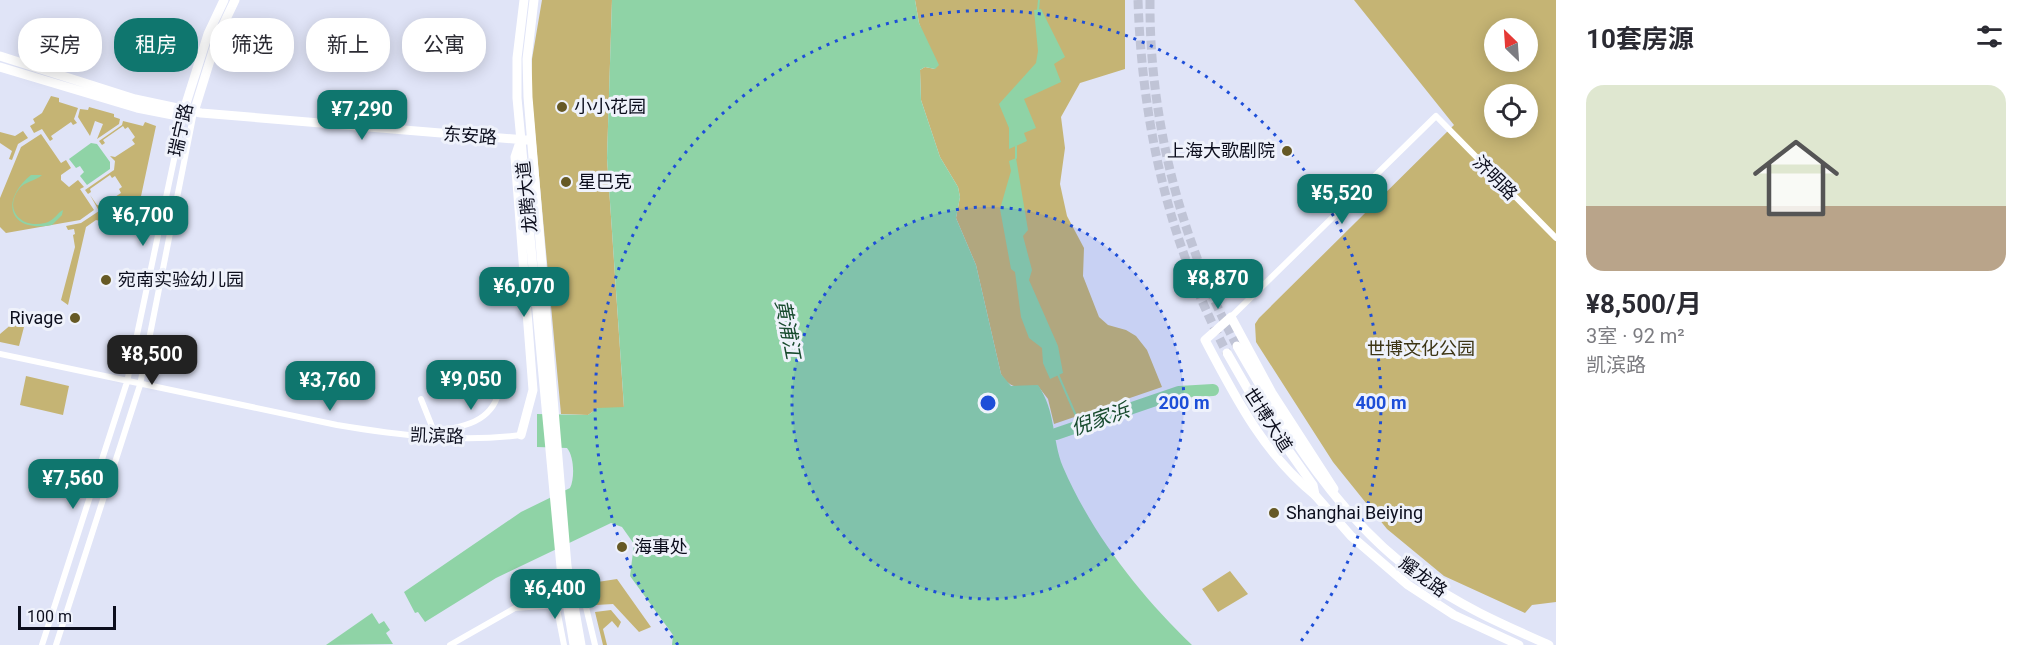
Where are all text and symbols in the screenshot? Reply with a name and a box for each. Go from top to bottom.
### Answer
chip: 买房 [18,18,102,72]
chip: 租房 [114,18,198,72]
chip: 筛选 [210,18,294,72]
chip: 新上 [306,18,390,72]
chip: 公寓 [402,18,486,72]
north arrow [1484,18,1538,72]
map controls [1484,18,1538,138]
icon: filters [1973,20,2006,53]
text: 10套房源 [1586,24,1694,54]
button: locate [1484,84,1538,138]
pin: ¥7,290 [313,90,411,141]
place label: 小小花园 [574,96,646,117]
text: ¥7,290 [331,97,393,121]
marker: 小小花园 [555,100,569,114]
street label: 瑞宁路 [164,101,197,159]
street label: 东安路 [442,123,498,148]
icon: home [1742,124,1850,232]
place label: 上海大歌剧院 [1167,140,1275,161]
marker: 上海大歌剧院 [1280,144,1294,158]
street label: 济明路 [1469,151,1522,204]
street label: 龙腾大道 [512,160,541,234]
place label: 星巴克 [578,171,632,192]
pin: ¥5,520 [1293,174,1391,225]
marker: 星巴克 [559,175,573,189]
text: ¥5,520 [1311,181,1373,205]
pin: ¥6,700 [94,196,192,247]
text: ¥6,700 [112,203,174,227]
pin: ¥8,870 [1169,259,1267,310]
text: ¥8,870 [1187,266,1249,290]
pin: ¥6,070 [475,267,573,318]
place label: 宛南实验幼儿园 [118,269,244,290]
marker: 宛南实验幼儿园 [99,273,113,287]
text: ¥6,070 [493,274,555,298]
text: ¥8,500/月 [1586,289,1702,319]
water label: 黄浦江 [770,297,806,363]
place label: Rivage [10,307,63,328]
marker: Rivage [68,311,82,325]
text: 3室 · 92 m² [1586,324,1685,348]
pin: ¥8,500 [103,335,201,386]
park label: 世博文化公园 [1367,338,1475,359]
text: ¥8,500 [121,342,183,366]
text: 凯滨路 [1586,353,1646,377]
pin: ¥9,050 [422,360,520,411]
pin: ¥3,760 [281,361,379,412]
text: ¥9,050 [440,367,502,391]
text: ¥3,760 [299,368,361,392]
street label: 世博大道 [1240,384,1297,456]
text: 200 m [1158,392,1210,413]
text: 400 m [1355,392,1407,413]
centre of rings [978,393,998,413]
water label: 倪家浜 [1068,397,1134,440]
street label: 凯滨路 [410,424,464,447]
pin: ¥7,560 [24,459,122,510]
text: ¥7,560 [42,466,104,490]
place label: Shanghai Beiying [1286,502,1423,523]
marker: Shanghai Beiying [1267,506,1281,520]
place label: 海事处 [634,536,688,557]
marker: 海事处 [615,540,629,554]
street label: 耀龙路 [1395,552,1451,601]
pin: ¥6,400 [506,569,604,620]
text: ¥6,400 [524,576,586,600]
scale bar [18,603,116,630]
text: 100 m [27,607,72,626]

